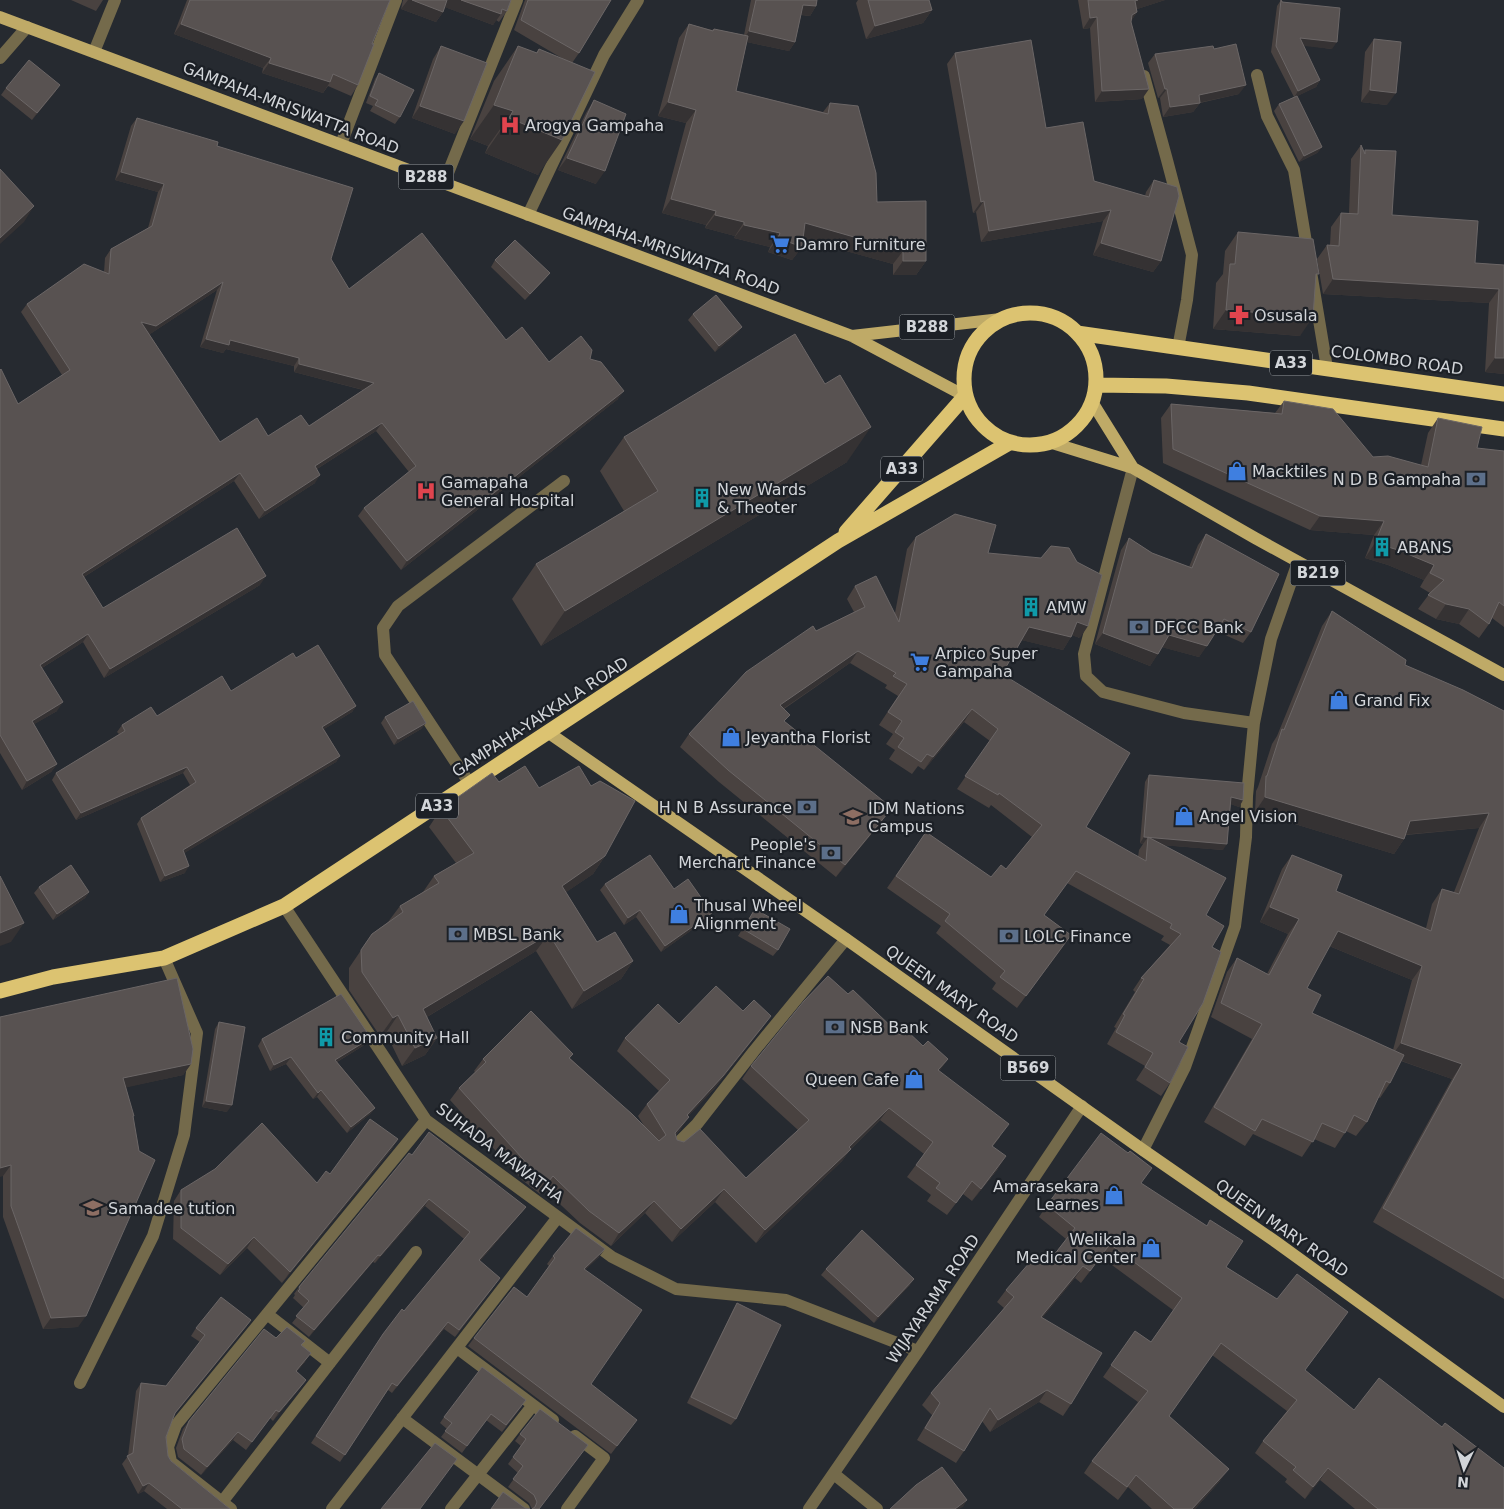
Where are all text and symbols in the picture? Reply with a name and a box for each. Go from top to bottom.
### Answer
street label: GAMPAHA-MRISWATTA ROAD [180,58,402,158]
hospital icon: Arogya Gampaha [499,114,521,136]
place label: Arogya Gampaha [525,116,664,135]
road number: B288 [398,164,454,190]
street label: GAMPAHA-MRISWATTA ROAD [560,203,782,299]
supermarket icon: Damro Furniture [769,233,791,255]
place label: Damro Furniture [795,235,926,254]
pharmacy icon: Osusala [1228,304,1250,326]
place label: Osusala [1254,306,1317,325]
road number: B288 [900,314,954,340]
street label: COLOMBO ROAD [1330,341,1464,379]
road number: A33 [1270,350,1312,376]
road number: A33 [881,456,923,482]
shop icon: Macktiles [1226,460,1248,482]
place label: Macktiles [1252,462,1327,481]
bank icon: N D B Gampaha [1465,468,1487,490]
place label: N D B Gampaha [1333,470,1461,489]
place label: Gamapaha General Hospital [441,473,574,510]
hospital icon: Gamapaha General Hospital [415,480,437,502]
place label: New Wards & Theoter [717,480,806,517]
building icon: New Wards & Theoter [691,487,713,509]
building icon: ABANS [1371,536,1393,558]
place label: ABANS [1397,538,1452,557]
road number: B219 [1290,560,1346,586]
building icon: AMW [1020,596,1042,618]
place label: AMW [1046,598,1087,617]
bank icon: DFCC Bank [1128,616,1150,638]
place label: DFCC Bank [1154,618,1244,637]
place label: Arpico Super Gampaha [935,644,1038,681]
supermarket icon: Arpico Super Gampaha [909,651,931,673]
street label: GAMPAHA-YAKKALA ROAD [448,653,632,781]
shop icon: Grand Fix [1328,689,1350,711]
place label: Grand Fix [1354,691,1430,710]
shop icon: Jeyantha Florist [720,726,742,748]
place label: Jeyantha Florist [745,728,870,747]
road number: A33 [416,794,458,818]
bank icon: H N B Assurance [796,796,818,818]
place label: H N B Assurance [659,798,792,817]
place label: IDM Nations Campus [868,799,965,836]
shop icon: Angel Vision [1173,805,1195,827]
school or university icon: IDM Nations Campus [842,806,864,828]
place label: Angel Vision [1199,807,1297,826]
place label: People's Merchart Finance [678,835,816,872]
bank icon: People's Merchart Finance [820,842,842,864]
place label: Thusal Wheel Alignment [693,896,802,933]
shop icon: Thusal Wheel Alignment [668,903,690,925]
bank icon: MBSL Bank [447,923,469,945]
place label: MBSL Bank [473,925,563,944]
bank icon: LOLC Finance [998,925,1020,947]
place label: LOLC Finance [1024,927,1131,946]
street label: QUEEN MARY ROAD [882,941,1022,1047]
bank icon: NSB Bank [824,1016,846,1038]
place label: NSB Bank [850,1018,929,1037]
building icon: Community Hall [315,1026,337,1048]
place label: Community Hall [341,1028,469,1047]
road number: B569 [1000,1056,1056,1080]
shop icon: Queen Cafe [903,1068,925,1090]
place label: Queen Cafe [805,1070,899,1089]
street label: SUHADA MAWATHA [433,1099,567,1207]
street label: QUEEN MARY ROAD [1212,1175,1352,1281]
place label: Amarasekara Learnes [993,1177,1099,1214]
shop icon: Amarasekara Learnes [1103,1184,1125,1206]
school or university icon: Samadee tution [82,1197,104,1219]
place label: Samadee tution [108,1199,235,1218]
place label: Welikala Medical Center [1016,1230,1136,1267]
street label: WIJAYARAMA ROAD [883,1231,983,1367]
shop icon: Welikala Medical Center [1140,1237,1162,1259]
north arrow [1439,1444,1489,1494]
text: N [1457,1474,1469,1490]

